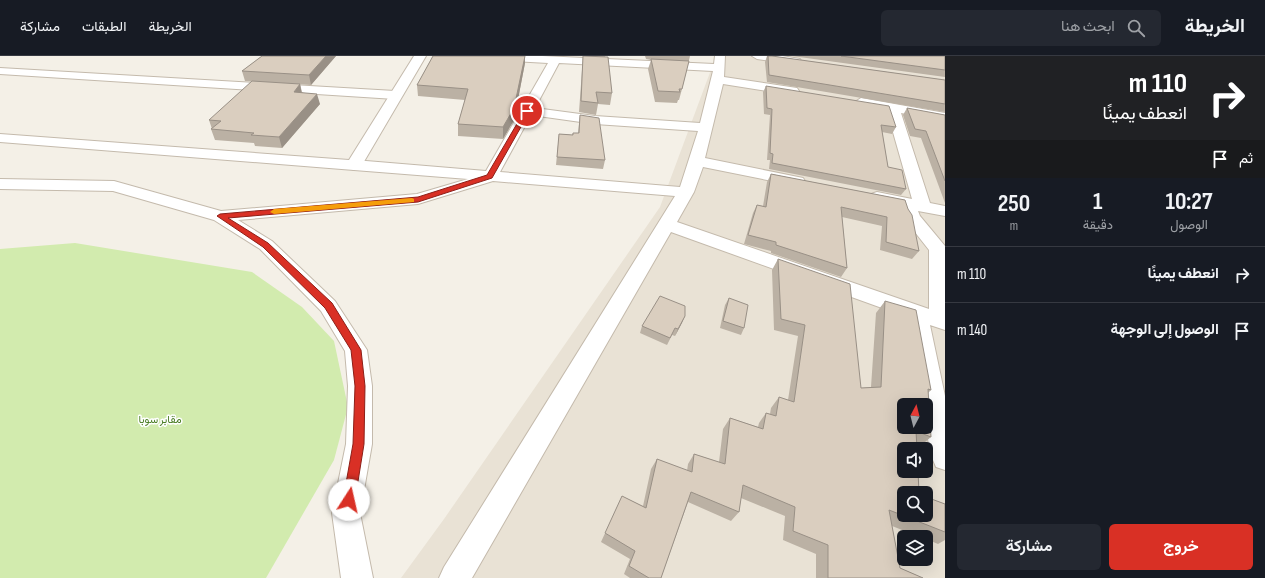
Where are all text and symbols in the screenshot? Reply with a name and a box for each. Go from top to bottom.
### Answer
search box [881,10,1161,46]
text: الخريطة [1185,15,1245,38]
text: ابحث هنا [1061,17,1115,36]
icon: search [1125,17,1147,39]
text: مشاركة [20,18,60,35]
text: الطبقات [82,18,126,35]
text: الخريطة [148,18,192,35]
text: 110 m [1129,67,1187,100]
icon: right [1201,72,1253,124]
pin [510,94,544,128]
icon: arrive [516,100,538,122]
text: انعطف يمينًا [1102,103,1187,124]
icon: arrive [1209,148,1231,170]
text: ثم [1239,149,1253,168]
text: 1 [1093,187,1103,216]
text: 10:27 [1165,187,1212,216]
text: 250 [998,189,1030,218]
text: دقيقة [1083,217,1113,233]
text: الوصول [1170,217,1208,233]
text: m [1010,218,1018,234]
text: انعطف يمينًا [1148,264,1219,283]
icon: right [1231,264,1253,286]
text: 110 m [957,265,986,284]
text: الوصول إلى الوجهة [1111,320,1219,339]
icon: arrive [1231,320,1253,342]
text: 140 m [957,321,987,340]
north arrow [897,398,933,434]
map controls [897,398,933,566]
park label: مقابر سوبا [138,413,182,426]
button: sound [897,442,933,478]
position arrow [328,479,370,521]
button: search [897,486,933,522]
button: مشاركة [957,524,1101,570]
button: خروج [1109,524,1253,570]
button: layers [897,530,933,566]

